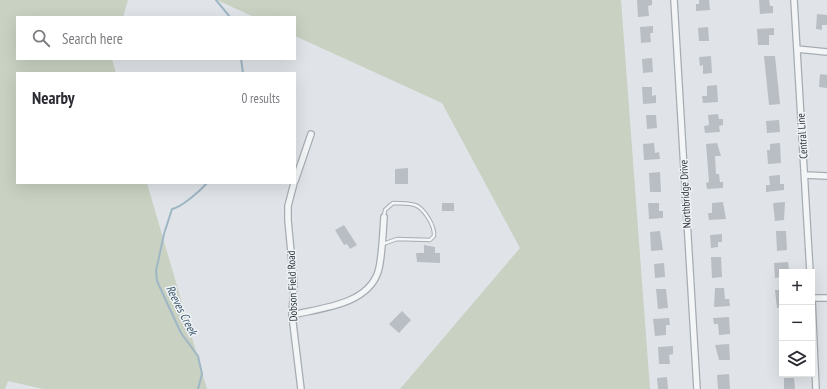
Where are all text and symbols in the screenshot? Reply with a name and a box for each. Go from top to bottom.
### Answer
search box [16,16,296,60]
icon: search [30,27,52,49]
text: Search here [62,29,123,48]
text: Nearby [32,87,75,109]
text: 0 results [241,90,280,107]
street label: Central Line [793,112,811,159]
street label: Northbridge Drive [676,159,694,229]
street label: Dobson Field Road [284,250,300,322]
map controls [779,269,815,377]
button: + [779,269,815,305]
water label: Reeves Creek [163,282,202,339]
button: − [779,305,815,341]
button: layers [779,341,815,377]

